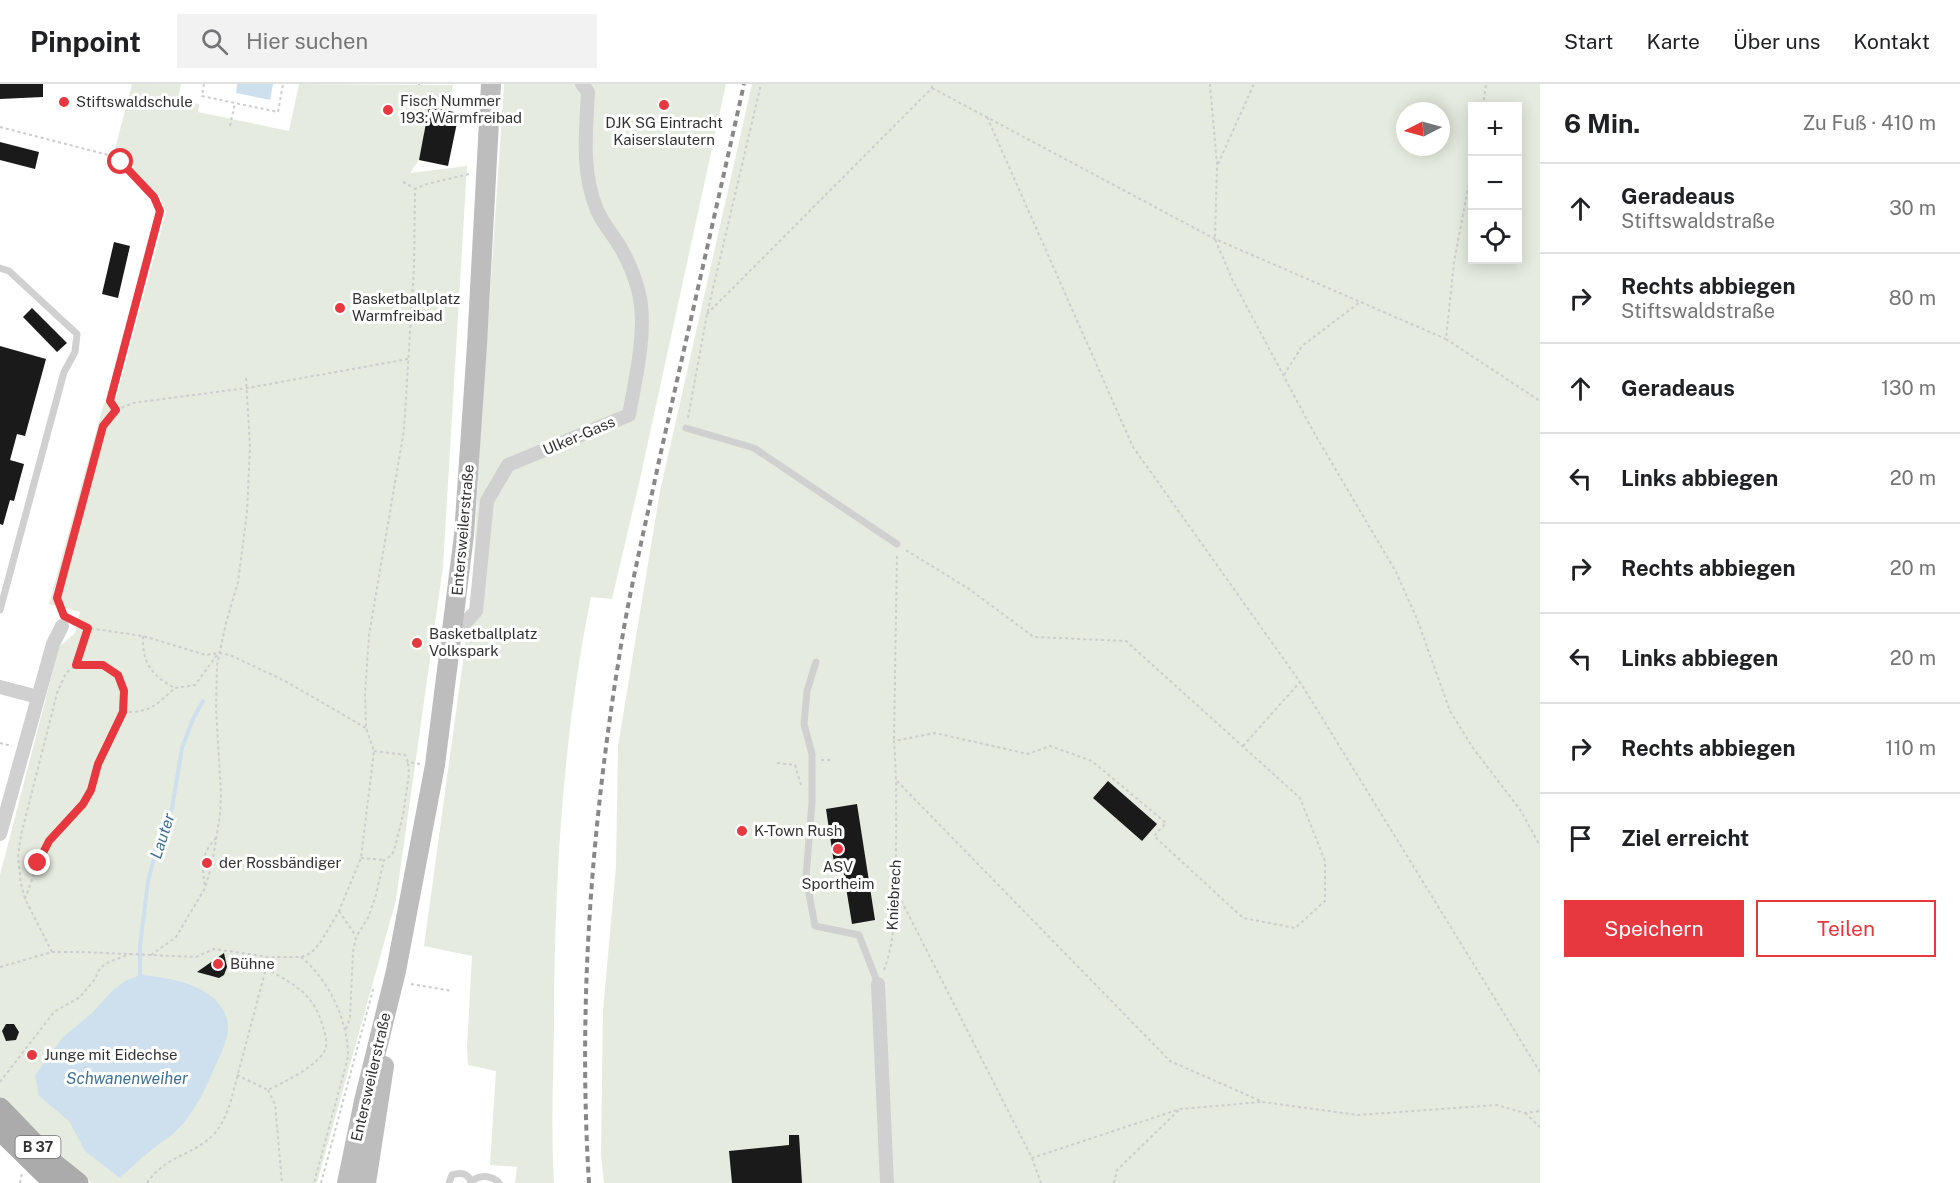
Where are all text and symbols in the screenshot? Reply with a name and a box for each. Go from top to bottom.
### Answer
search box [177,14,597,68]
text: Pinpoint [30,25,141,58]
icon: search [198,25,231,58]
text: Hier suchen [246,28,368,54]
text: Start [1564,29,1613,54]
text: Karte [1646,29,1700,54]
text: Über uns [1733,29,1820,54]
text: Kontakt [1853,29,1930,54]
place label: Fisch Nummer 193: Warmfreibad [400,92,522,126]
place label: Stiftswaldschule [76,93,193,110]
marker: Stiftswaldschule [57,95,71,109]
marker: DJK SG Eintracht Kaiserslautern [657,98,671,112]
north arrow [1396,102,1450,156]
map controls [1468,102,1522,264]
button: + [1468,102,1522,156]
marker: Fisch Nummer 193: Warmfreibad [381,103,395,117]
text: 6 Min. [1564,108,1640,139]
text: Zu Fuß · 410 m [1802,111,1936,135]
place label: DJK SG Eintracht Kaiserslautern [605,114,723,148]
route start [107,148,133,174]
button: − [1468,156,1522,210]
text: Geradeaus [1621,183,1735,209]
icon: ahead [1564,192,1597,225]
text: 30 m [1889,196,1936,220]
text: Stiftswaldstraße [1621,209,1775,233]
button: locate [1468,210,1522,264]
text: Rechts abbiegen [1621,273,1796,299]
icon: right [1564,282,1597,315]
text: 80 m [1889,286,1936,310]
place label: Basketballplatz Warmfreibad [352,290,460,324]
text: Stiftswaldstraße [1621,299,1775,323]
marker: Basketballplatz Warmfreibad [333,301,347,315]
icon: ahead [1564,372,1597,405]
text: Geradeaus [1621,375,1735,401]
text: 130 m [1881,376,1936,400]
street label: Ulker-Gass [540,413,617,458]
icon: left [1564,462,1597,495]
street label: Entersweilerstraße [448,464,477,596]
text: Links abbiegen [1621,465,1778,491]
text: 20 m [1890,466,1936,490]
icon: right [1564,552,1597,585]
text: Rechts abbiegen [1621,555,1796,581]
text: 20 m [1890,556,1936,580]
place label: Basketballplatz Volkspark [429,625,537,659]
marker: Basketballplatz Volkspark [410,636,424,650]
icon: left [1564,642,1597,675]
text: Links abbiegen [1621,645,1778,671]
text: 20 m [1890,646,1936,670]
icon: right [1564,732,1597,765]
text: Rechts abbiegen [1621,735,1796,761]
text: 110 m [1885,736,1936,760]
water label: Lauter [146,810,179,861]
place label: K-Town Rush [754,822,842,839]
icon: arrive [1564,822,1597,855]
marker: K-Town Rush [735,824,749,838]
text: Ziel erreicht [1621,825,1749,851]
marker: ASV Sportheim [831,842,845,856]
route end [24,849,50,875]
place label: der Rossbändiger [219,854,342,871]
marker: der Rossbändiger [200,856,214,870]
place label: ASV Sportheim [802,858,874,892]
street label: Kniebrech [883,859,904,931]
button: Speichern [1564,900,1744,957]
button: Teilen [1756,900,1936,957]
place label: Bühne [230,955,275,972]
marker: Bühne [211,957,225,971]
street label: Entersweilerstraße [347,1011,394,1143]
place label: Junge mit Eidechse [44,1046,178,1063]
marker: Junge mit Eidechse [25,1048,39,1062]
water label: Schwanenweiher [66,1069,189,1088]
road number: B 37 [15,1136,60,1158]

